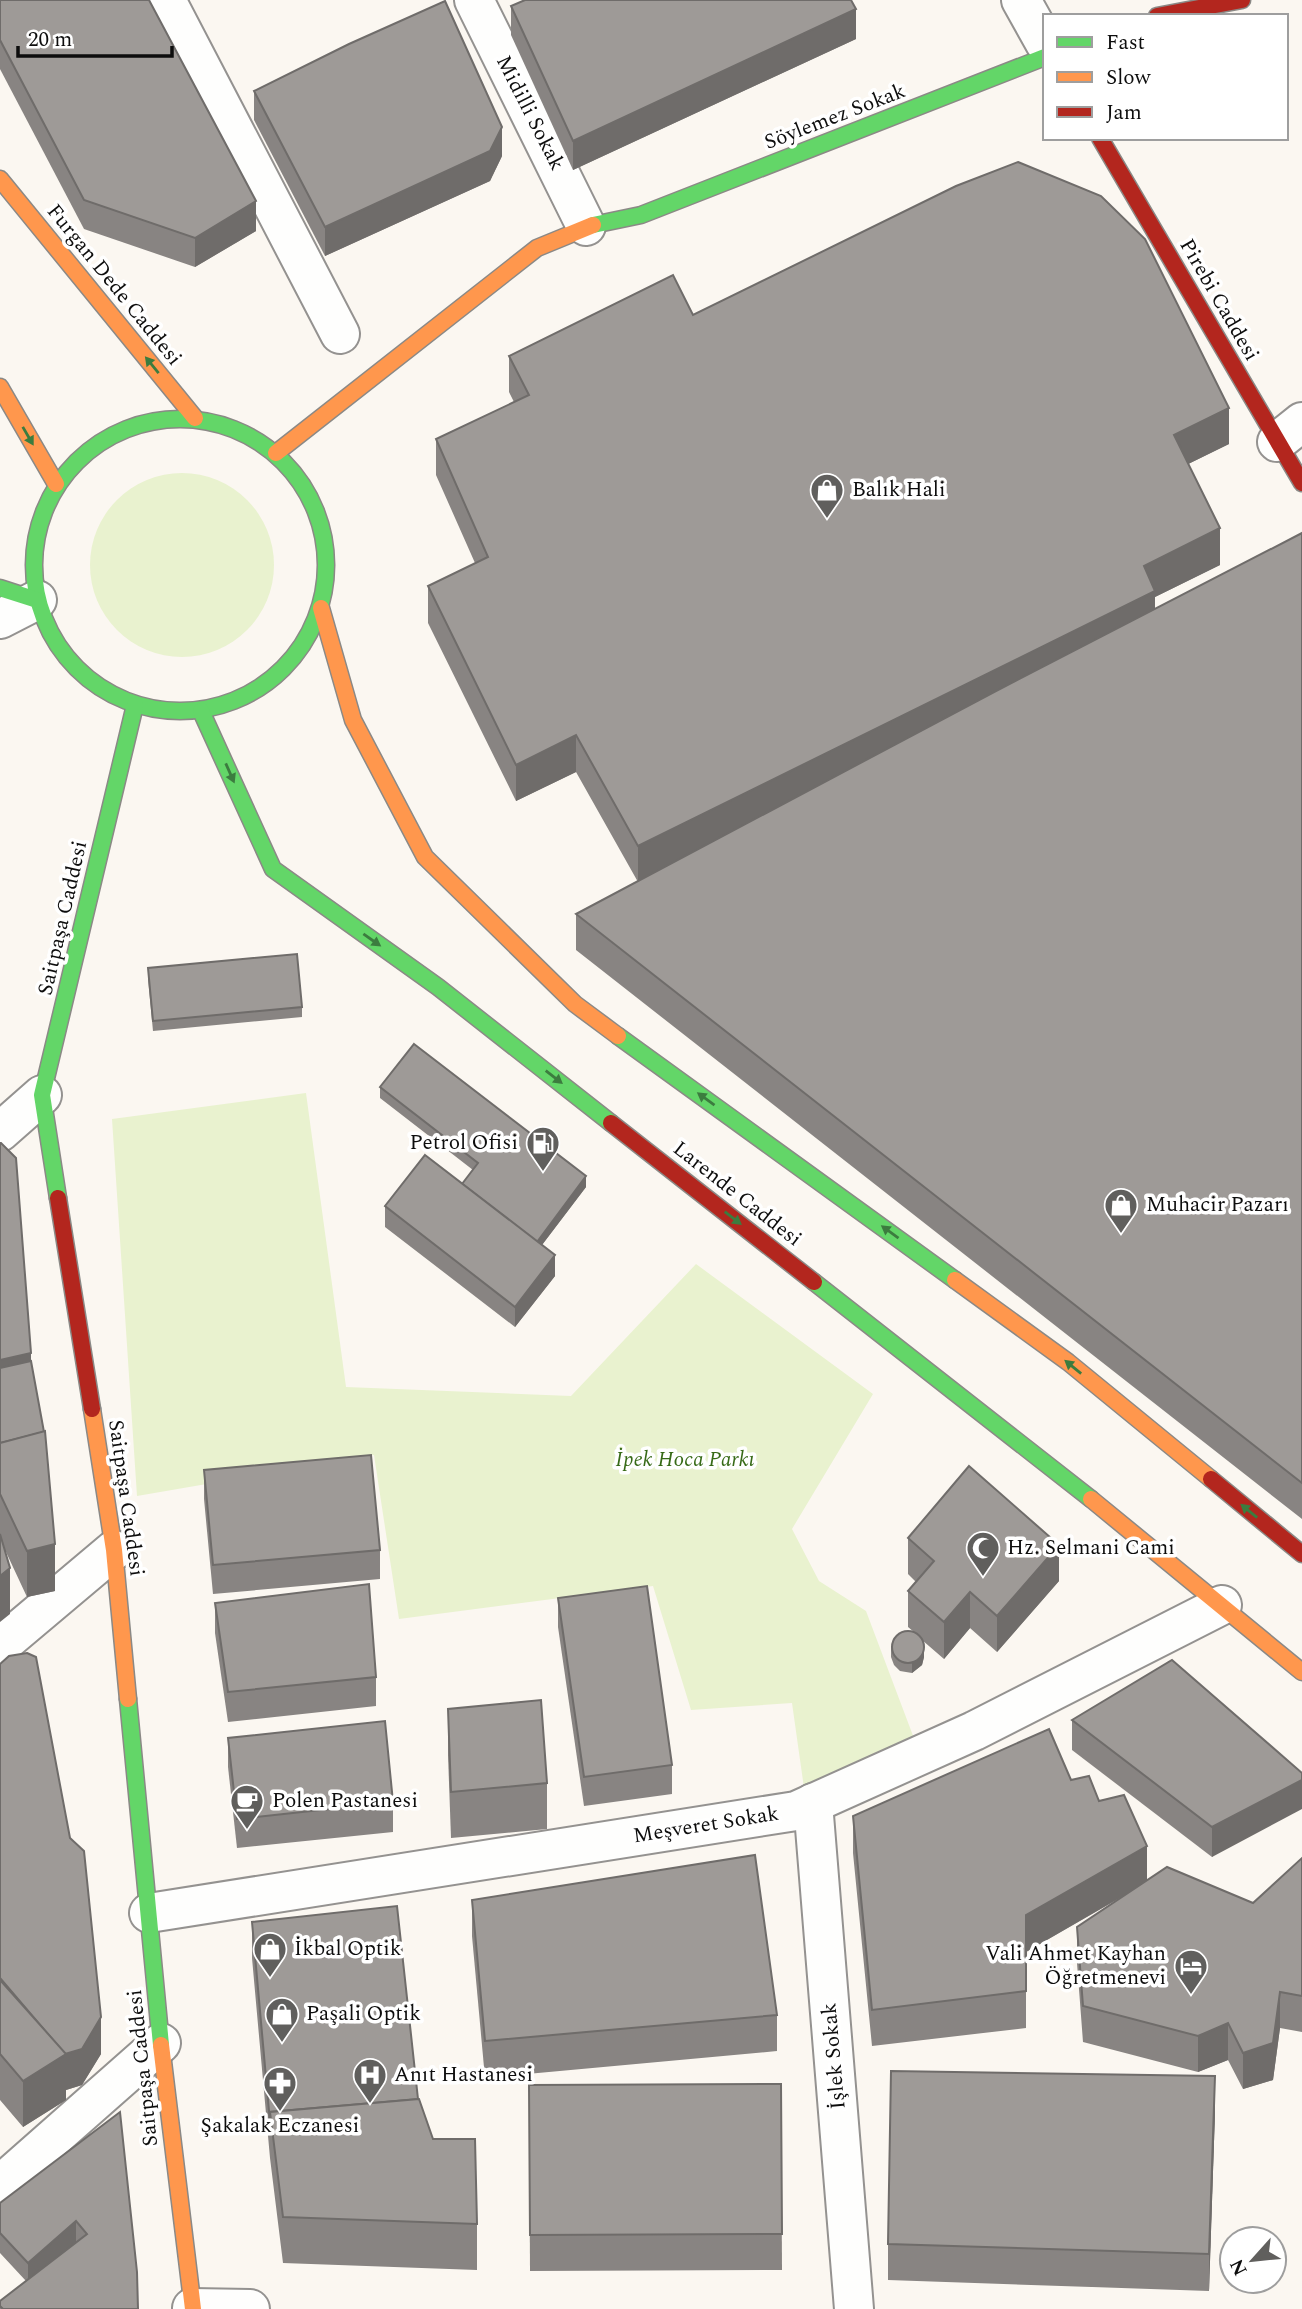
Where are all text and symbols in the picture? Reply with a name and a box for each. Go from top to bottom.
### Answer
scale bar [18,14,172,58]
legend [1043,14,1288,140]
text: 20 m [28,24,72,56]
text: Fast [1106,27,1145,59]
street label: Midilli Sokak [487,50,573,176]
text: Slow [1106,62,1152,94]
street label: Söylemez Sokak [760,75,911,159]
text: Jam [1106,97,1142,129]
street label: Furgan Dede Caddesi [39,197,189,373]
street label: Pirebi Caddesi [1171,233,1267,367]
one-way arrow [145,356,160,373]
one-way arrow [22,426,34,445]
shop icon: Balık Hali [808,471,846,520]
place label: Balık Hali [852,474,946,506]
one-way arrow [224,763,235,783]
street label: Saitpaşa Caddesi [30,838,96,998]
one-way arrow [363,933,381,947]
one-way arrow [544,1070,562,1085]
one-way arrow [697,1092,715,1106]
fuel station icon: Petrol Ofisi [524,1124,562,1173]
place label: Petrol Ofisi [410,1127,518,1159]
street label: Larende Caddesi [666,1133,808,1255]
shop icon: Muhacir Pazarı [1102,1186,1140,1235]
place label: Muhacir Pazarı [1146,1189,1289,1221]
one-way arrow [723,1210,741,1225]
one-way arrow [881,1226,899,1240]
one-way arrow [1065,1359,1083,1374]
street label: Saitpaşa Caddesi [99,1418,153,1578]
park label: İpek Hoca Parkı [615,1444,755,1476]
one-way arrow [1241,1504,1258,1519]
mosque icon: Hz. Selmani Cami [964,1529,1002,1578]
place label: Hz. Selmani Cami [1007,1532,1175,1564]
cafe icon: Polen Pastanesi [228,1782,266,1831]
place label: Polen Pastanesi [272,1785,418,1817]
street label: Meşveret Sokak [631,1798,781,1852]
shop icon: İkbal Optik [251,1930,289,1979]
place label: İkbal Optik [294,1933,402,1965]
place label: Vali Ahmet Kayhan Öğretmenevi [985,1938,1166,1994]
hotel icon: Vali Ahmet Kayhan Öğretmenevi [1172,1947,1210,1996]
street label: Saitpaşa Caddesi [119,1988,167,2148]
shop icon: Paşali Optik [263,1995,301,2044]
place label: Paşali Optik [306,1998,421,2030]
street label: İşlek Sokak [813,2001,855,2111]
hospital icon: Anıt Hastanesi [351,2056,389,2105]
place label: Anıt Hastanesi [394,2059,533,2091]
pharmacy icon: Şakalak Eczanesi [261,2064,299,2113]
place label: Şakalak Eczanesi [201,2110,359,2142]
north arrow [1218,2225,1288,2295]
text: N [1223,2254,1256,2281]

